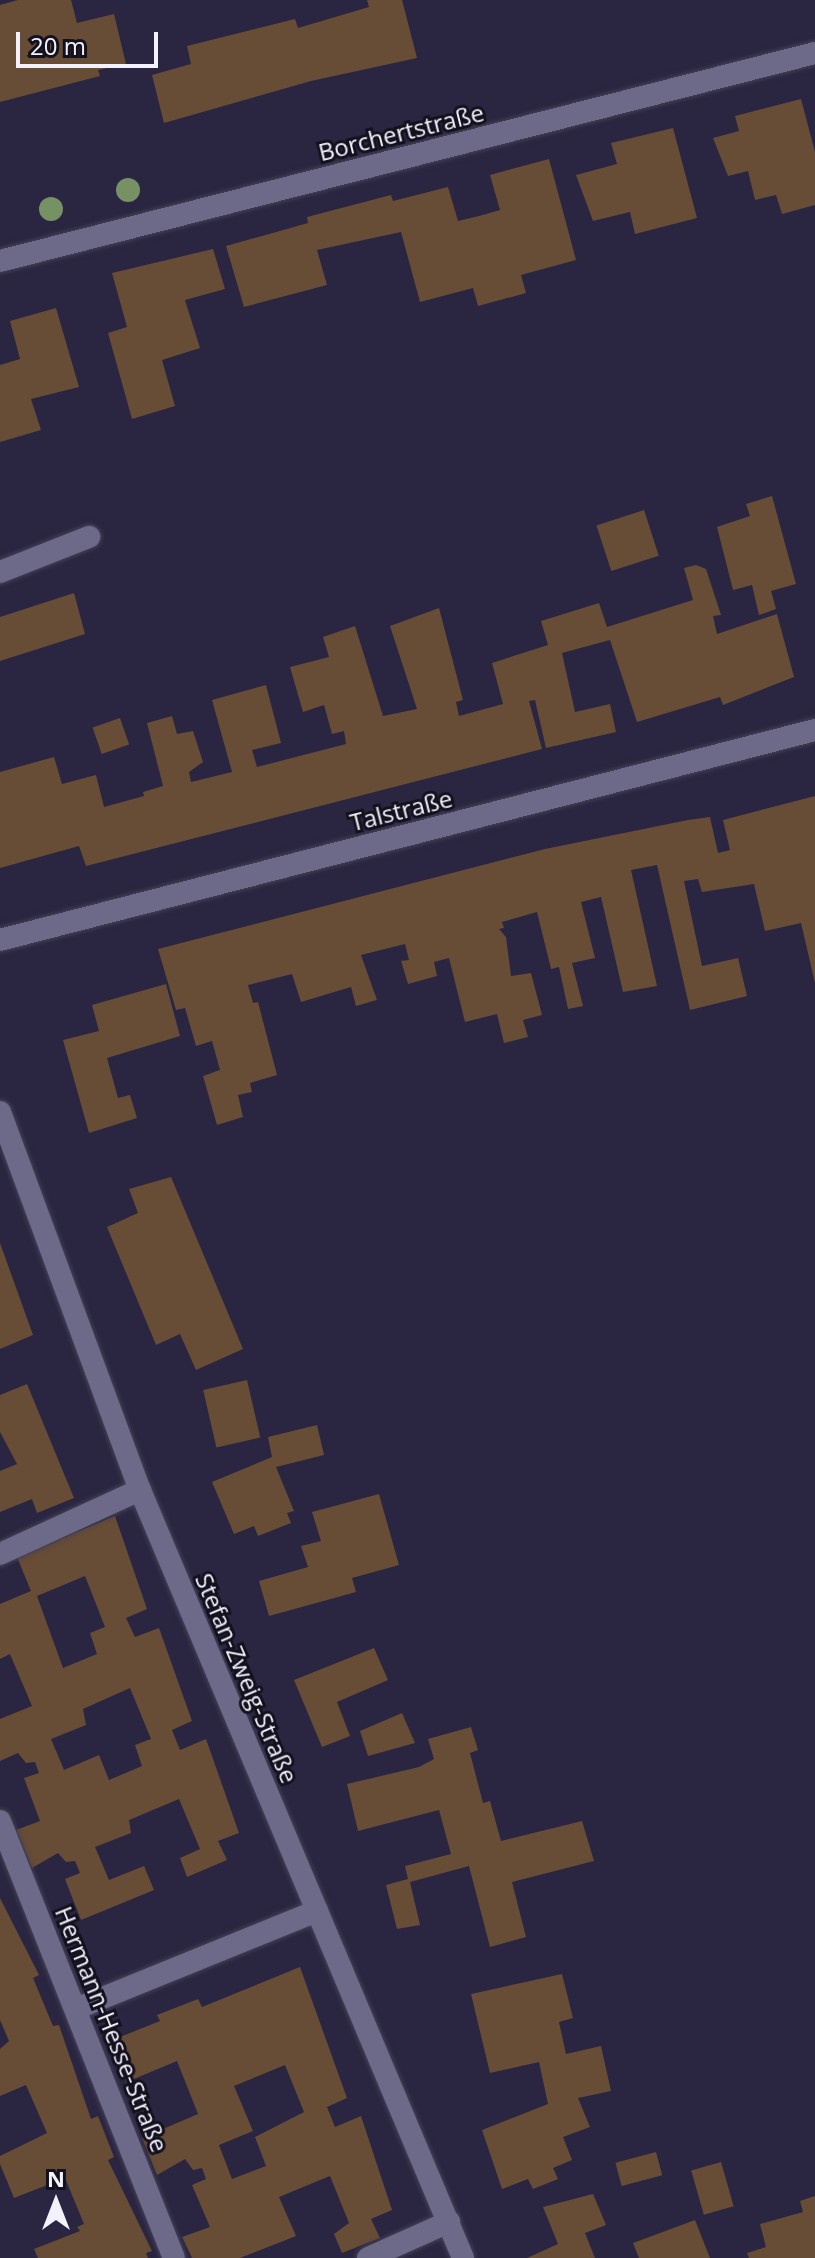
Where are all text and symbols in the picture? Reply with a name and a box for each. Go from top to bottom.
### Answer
scale bar [20,16,162,66]
text: 20 m [30,29,86,62]
street label: Borchertstraße [315,98,487,166]
street label: Talstraße [347,783,455,837]
street label: Stefan-Zweig-Straße [190,1569,304,1787]
street label: Hermann-Hesse-Straße [50,1902,174,2156]
north arrow [16,2162,96,2242]
text: N [47,2163,65,2193]

